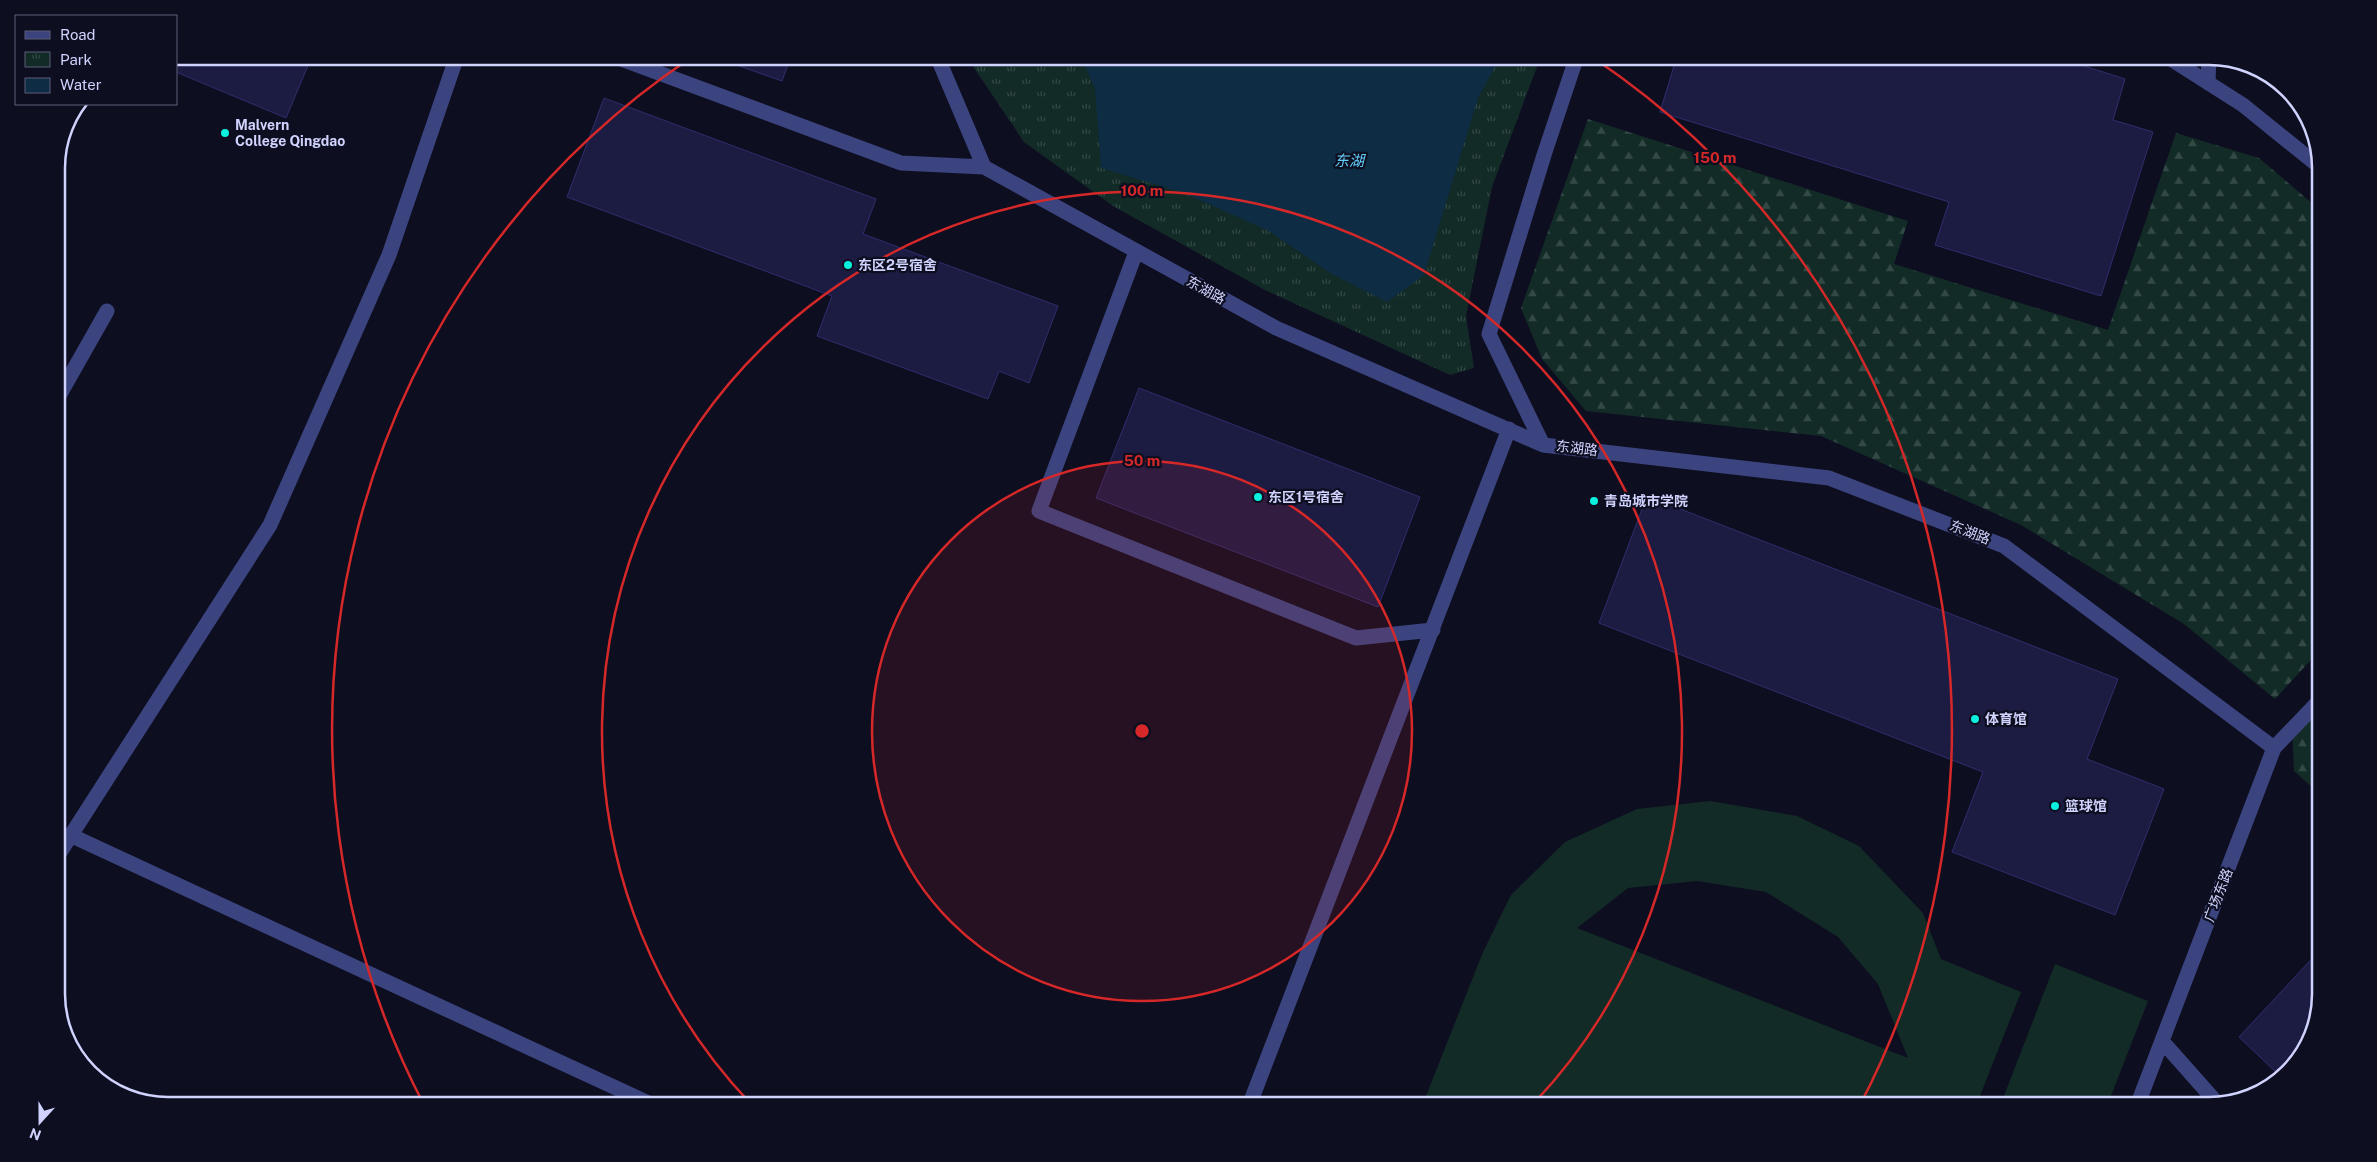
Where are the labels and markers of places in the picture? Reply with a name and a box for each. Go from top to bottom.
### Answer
place label: Malvern College Qingdao [235,117,345,149]
marker: Malvern College Qingdao [219,127,231,139]
place label: 东区2号宿舍 [858,257,937,273]
marker: 东区2号宿舍 [842,259,854,271]
place label: 东区1号宿舍 [1268,489,1344,505]
marker: 东区1号宿舍 [1252,491,1264,503]
place label: 青岛城市学院 [1604,493,1688,509]
marker: 青岛城市学院 [1588,495,1600,507]
place label: 体育馆 [1985,711,2027,727]
marker: 体育馆 [1969,713,1981,725]
centre of rings [1133,722,1151,740]
place label: 篮球馆 [2065,798,2107,814]
marker: 篮球馆 [2049,800,2061,812]

